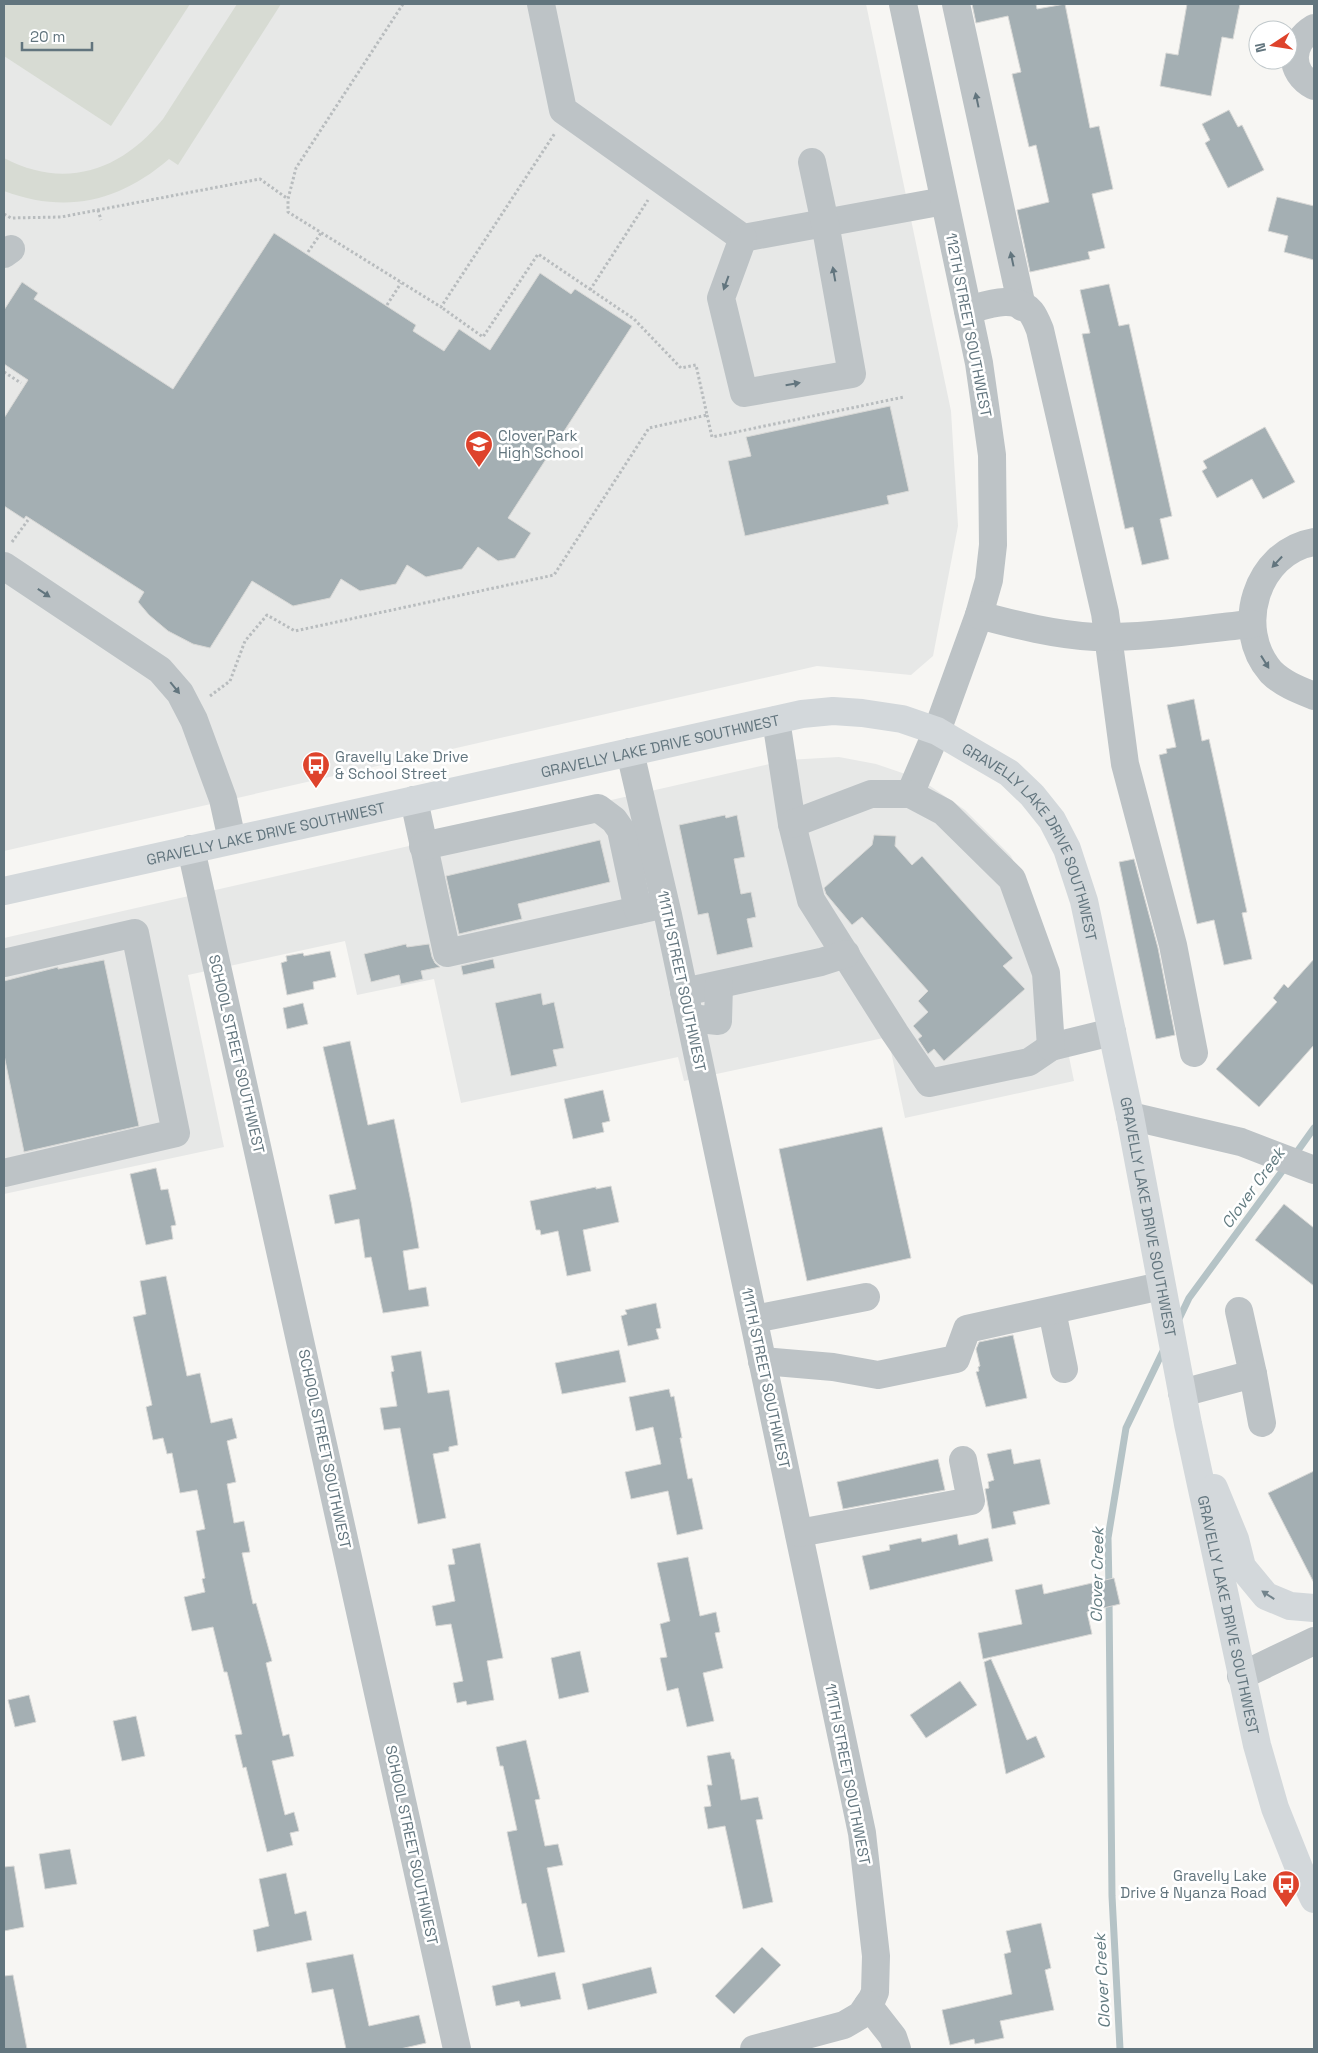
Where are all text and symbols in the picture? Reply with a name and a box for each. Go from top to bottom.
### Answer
scale bar [22,20,92,52]
north arrow [1248,20,1298,70]
text: 20 m [30,27,65,46]
text: N [1251,41,1270,54]
one-way arrow [973,93,981,108]
street label: 112TH STREET SOUTHWEST [942,231,996,419]
one-way arrow [1008,252,1016,267]
one-way arrow [830,265,838,281]
one-way arrow [722,276,729,291]
one-way arrow [785,380,801,388]
place label: Clover Park High School [498,426,584,462]
school or university icon: Clover Park High School [464,429,494,468]
one-way arrow [1271,556,1283,568]
one-way arrow [38,588,51,598]
one-way arrow [1260,655,1270,668]
one-way arrow [170,681,181,694]
street label: GRAVELLY LAKE DRIVE SOUTHWEST [539,710,781,781]
street label: GRAVELLY LAKE DRIVE SOUTHWEST [959,738,1102,943]
place label: Gravelly Lake Drive & School Street [335,747,469,783]
bus stop icon: Gravelly Lake Drive & School Street [301,750,331,789]
street label: GRAVELLY LAKE DRIVE SOUTHWEST [144,797,387,869]
street label: 111TH STREET SOUTHWEST [654,889,711,1073]
street label: SCHOOL STREET SOUTHWEST [205,953,269,1156]
street label: GRAVELLY LAKE DRIVE SOUTHWEST [1117,1095,1181,1339]
water label: Clover Creek [1217,1141,1291,1233]
street label: 111TH STREET SOUTHWEST [738,1286,795,1470]
street label: SCHOOL STREET SOUTHWEST [295,1347,355,1551]
street label: GRAVELLY LAKE DRIVE SOUTHWEST [1194,1493,1264,1736]
water label: Clover Creek [1086,1525,1108,1623]
one-way arrow [1262,1590,1275,1600]
street label: 111TH STREET SOUTHWEST [821,1682,875,1867]
street label: SCHOOL STREET SOUTHWEST [382,1743,442,1947]
place label: Gravelly Lake Drive & Nyanza Road [1120,1866,1267,1902]
bus stop icon: Gravelly Lake Drive & Nyanza Road [1271,1869,1301,1908]
water label: Clover Creek [1089,1931,1115,2029]

